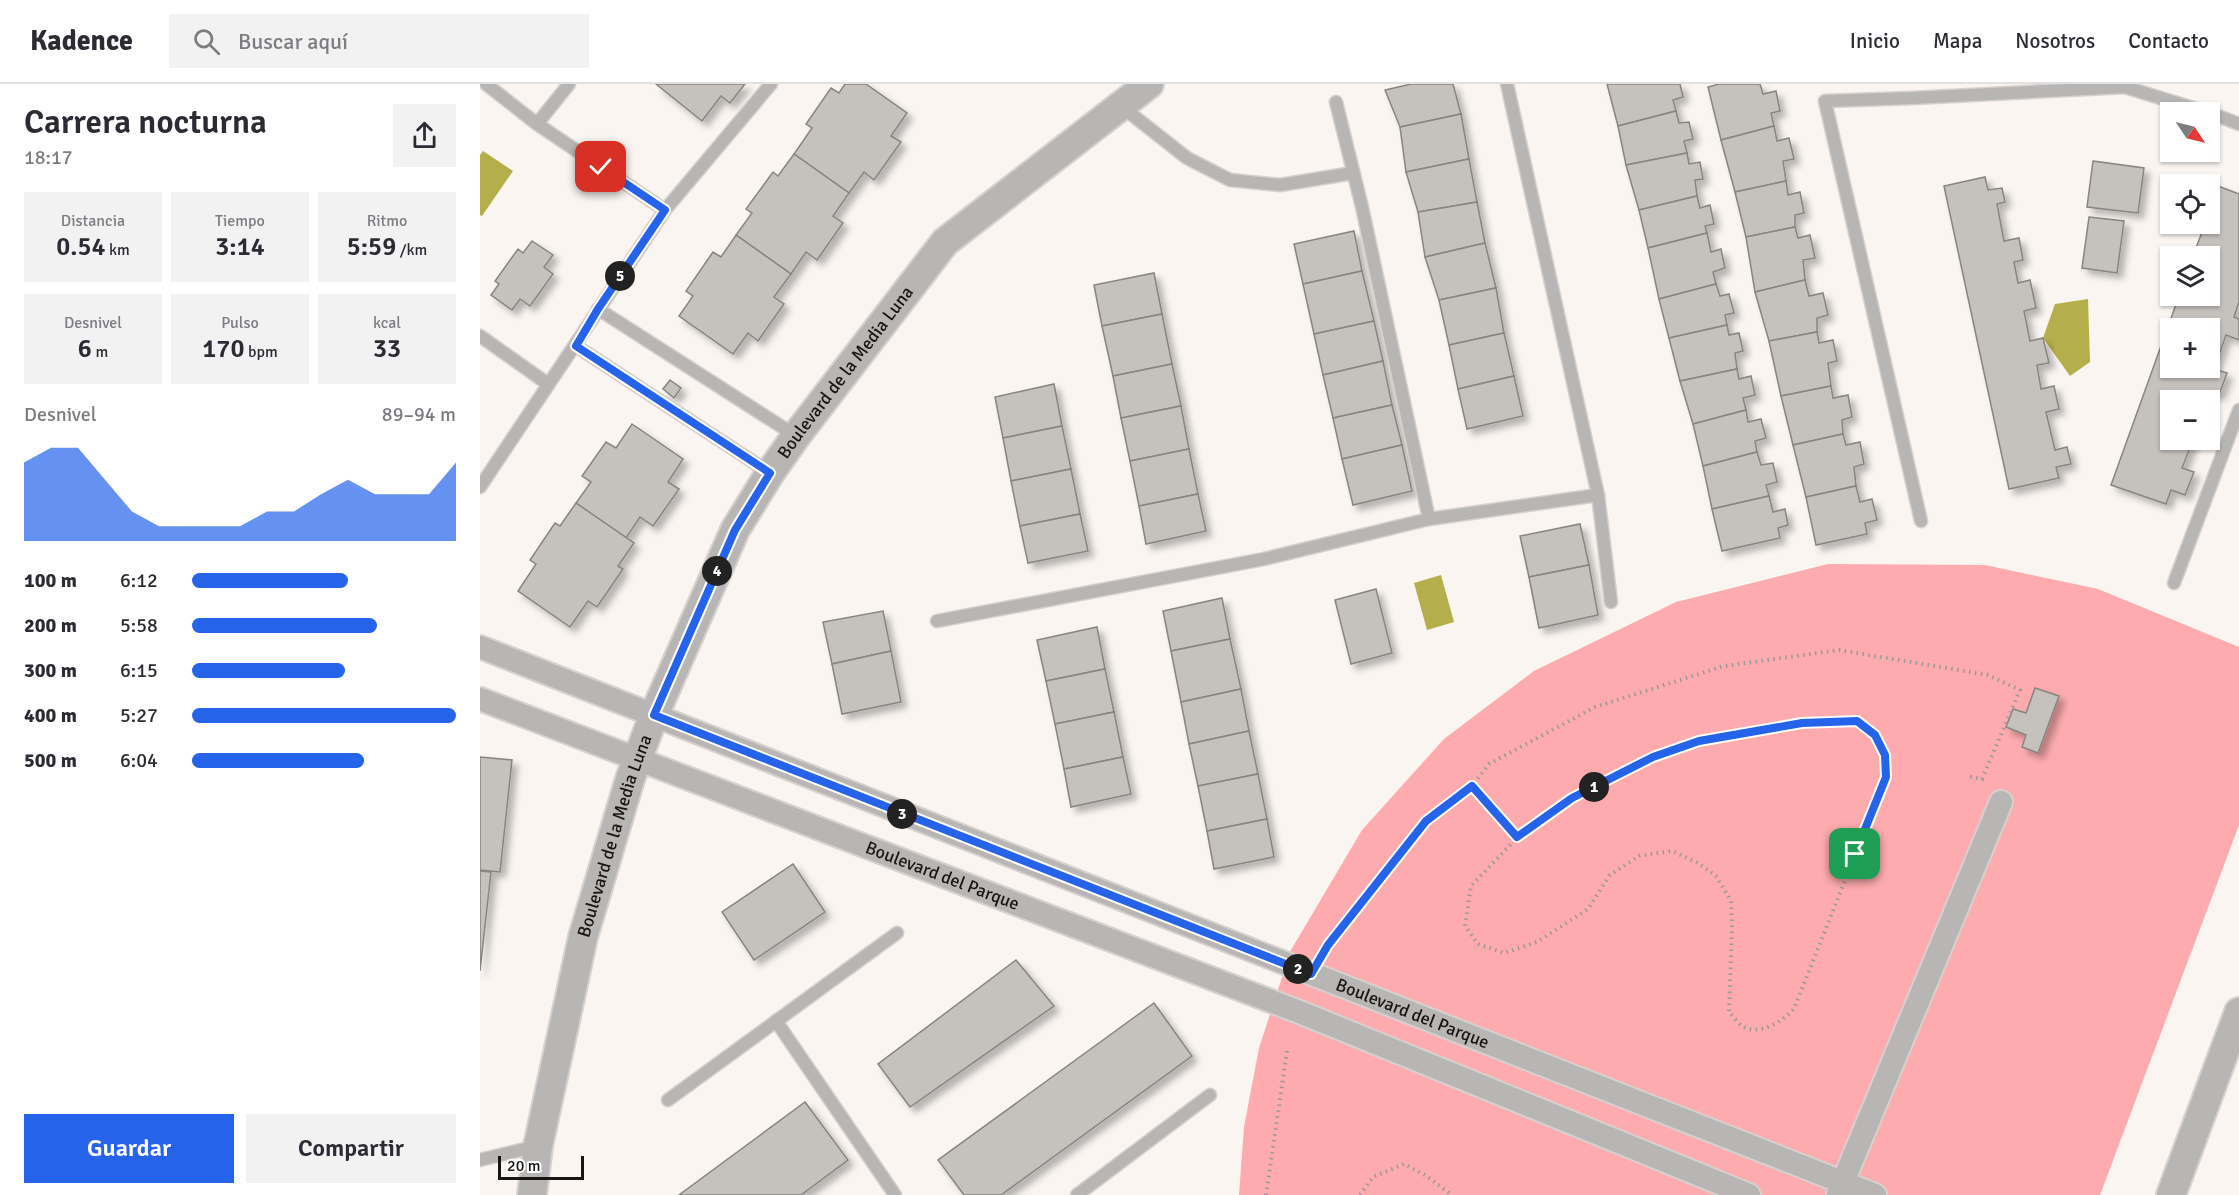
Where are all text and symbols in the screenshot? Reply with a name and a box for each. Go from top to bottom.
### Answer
search box [169,14,589,68]
text: Kadence [30,24,133,58]
icon: search [190,25,223,58]
text: Buscar aquí [238,28,348,55]
text: Inicio [1850,28,1900,54]
text: Mapa [1933,28,1982,54]
text: Nosotros [2015,28,2095,54]
text: Contacto [2128,28,2209,54]
text: Carrera nocturna [24,102,267,143]
north arrow [2160,102,2220,162]
map controls [2160,102,2220,450]
button: share [393,104,456,167]
pin [575,141,626,192]
text: 18:17 [24,145,73,170]
icon: check [584,150,617,183]
button: locate [2160,174,2220,234]
text: Distancia [61,211,125,231]
text: Tiempo [215,211,265,231]
text: Ritmo [367,211,407,231]
text: 0.54 [56,231,105,263]
text: 3:14 [215,231,265,263]
text: 5:59 [347,231,396,263]
text: km [105,240,130,260]
text: /km [396,240,427,260]
button: layers [2160,246,2220,306]
pin: 5 [605,261,635,291]
text: 5 [616,266,624,286]
street label: Boulevard de la Media Luna [773,282,918,463]
text: Desnivel [64,313,122,333]
text: Pulso [221,313,259,333]
text: kcal [373,313,401,333]
button: + [2160,318,2220,378]
text: 6 [78,333,92,365]
text: 170 [202,333,244,365]
text: 33 [373,333,401,365]
text: m [92,342,108,362]
text: bpm [244,342,278,362]
button: − [2160,390,2220,450]
text: Desnivel [24,402,97,427]
text: 89–94 m [382,402,456,427]
pin: 4 [702,556,732,586]
text: 4 [713,561,721,581]
text: 100 m [24,568,77,593]
text: 6:12 [120,568,158,593]
text: 200 m [24,613,77,638]
text: 5:58 [120,613,158,638]
text: 300 m [24,658,77,683]
text: 6:15 [120,658,158,683]
text: 400 m [24,703,77,728]
text: 5:27 [120,703,158,728]
street label: Boulevard de la Media Luna [573,732,657,940]
text: 500 m [24,748,77,773]
text: 6:04 [120,748,158,773]
pin: 1 [1579,772,1609,802]
text: 1 [1590,777,1598,797]
pin: 3 [887,799,917,829]
text: 3 [898,804,906,824]
pin [1829,828,1880,879]
street label: Boulevard del Parque [862,836,1022,915]
icon: arrive [1838,837,1871,870]
pin: 2 [1283,954,1313,984]
text: 2 [1294,959,1302,979]
street label: Boulevard del Parque [1333,973,1492,1053]
button: Guardar [24,1114,234,1183]
button: Compartir [246,1114,456,1183]
scale bar [498,1153,584,1180]
text: 20 m [507,1156,541,1176]

